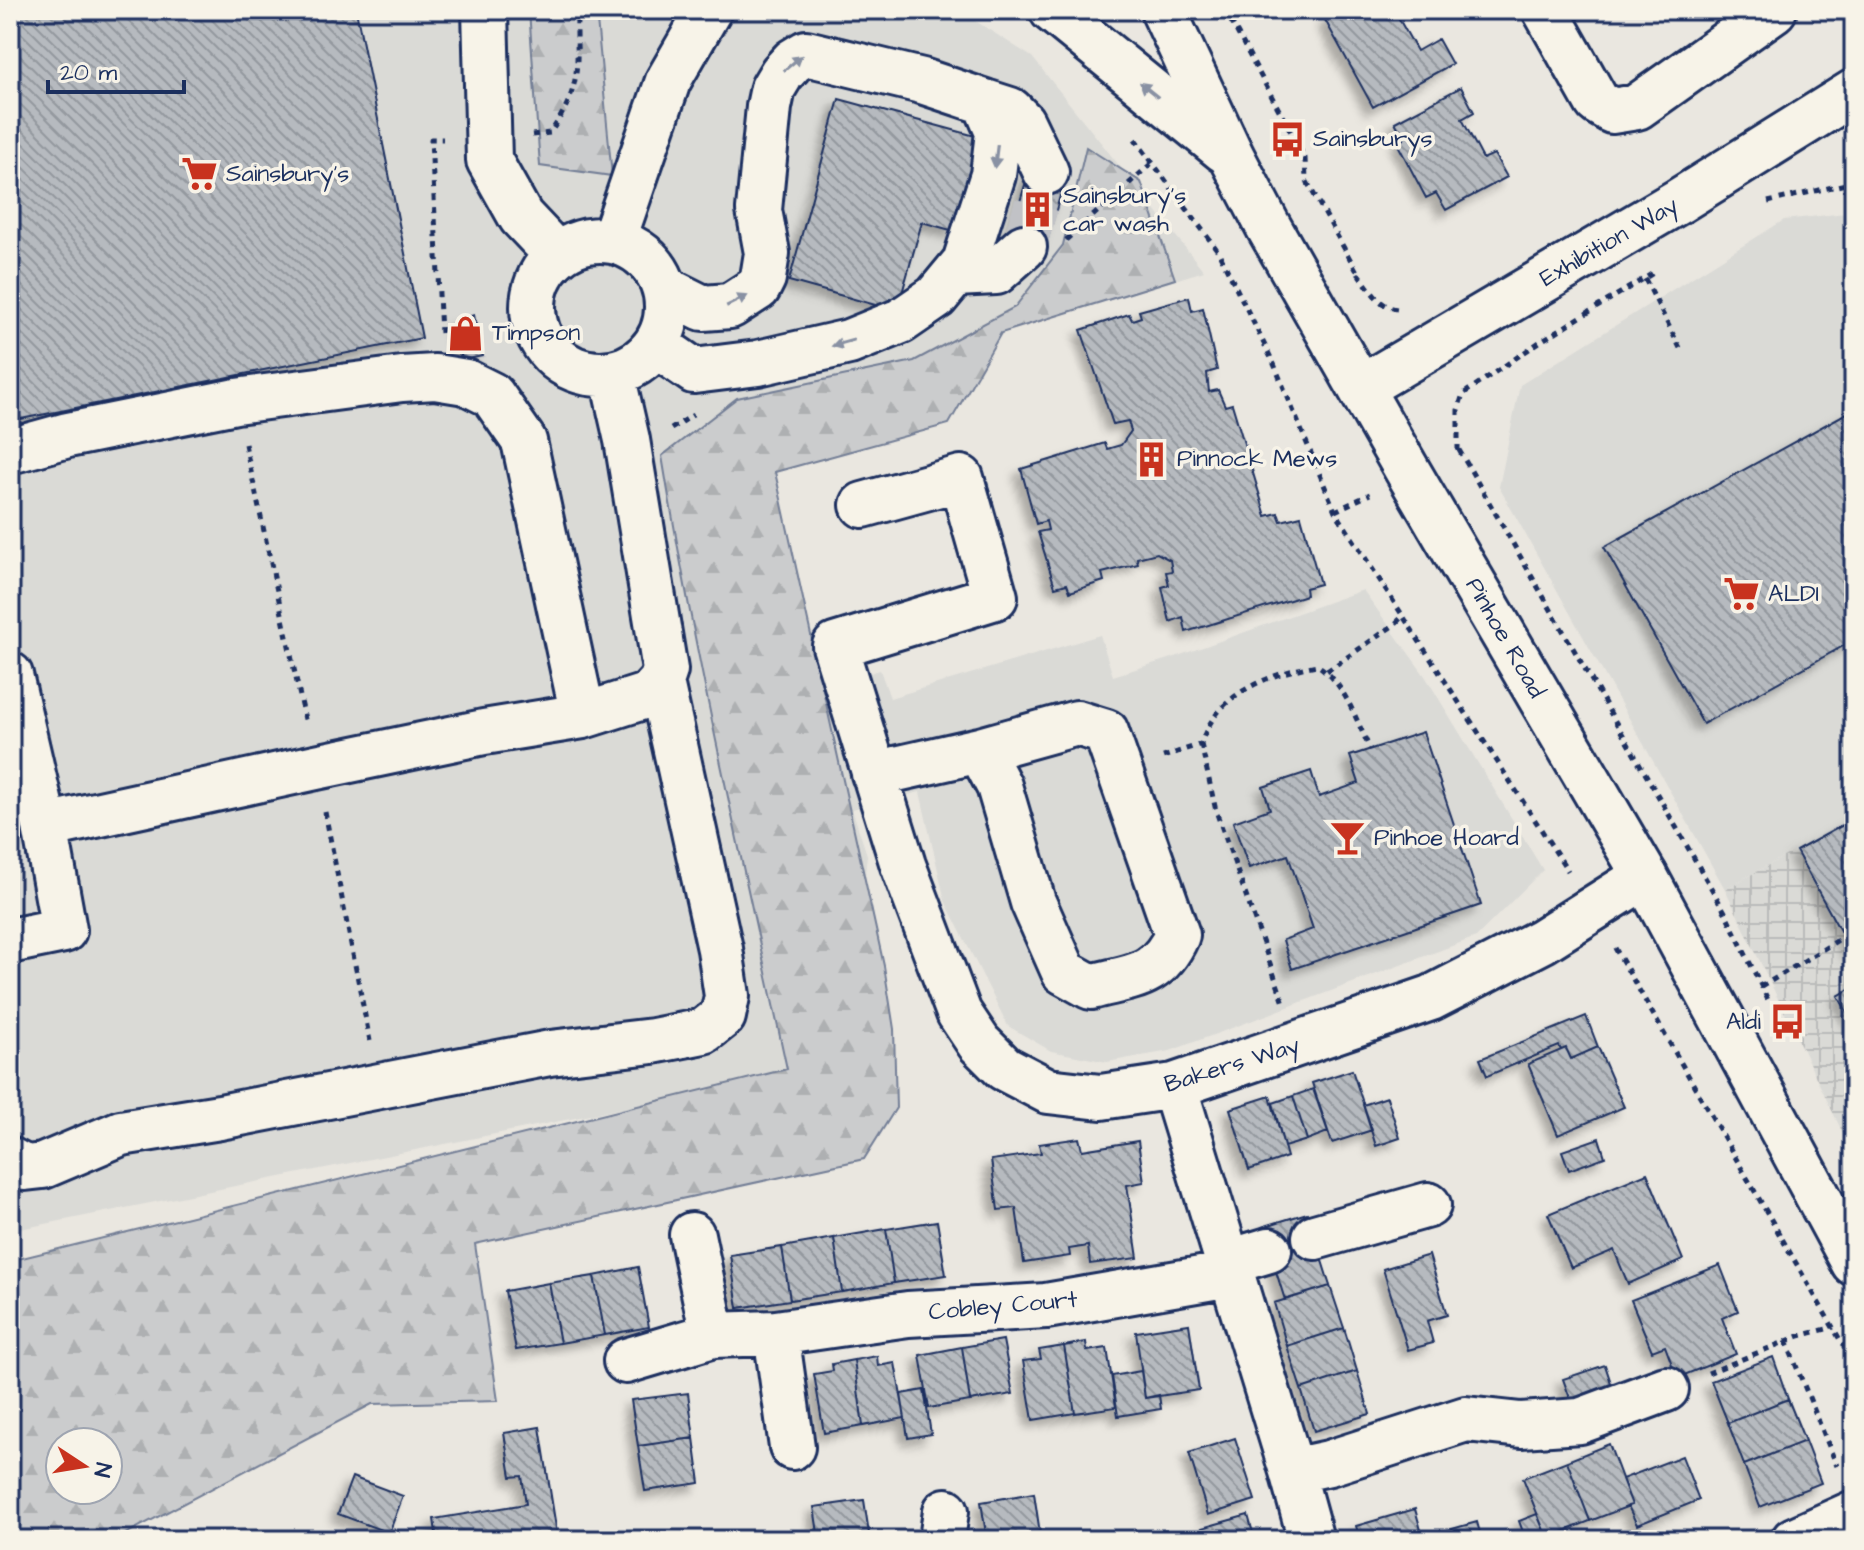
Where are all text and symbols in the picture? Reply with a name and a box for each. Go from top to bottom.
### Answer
scale bar [48,44,184,94]
one-way arrow [782,55,803,72]
text: 20 m [60,56,117,90]
one-way arrow [1140,82,1160,99]
bus stop icon: Sainsburys [1268,120,1306,158]
place label: Sainsburys [1313,122,1432,157]
one-way arrow [989,144,1002,169]
supermarket icon: Sainsbury's [181,155,219,193]
place label: Sainsbury's [226,157,349,192]
place label: Sainsbury's car wash [1063,179,1186,241]
street label: Exhibition Way [1534,189,1685,296]
building icon: Sainsbury's car wash [1018,191,1056,229]
one-way arrow [725,294,748,307]
shop icon: Timpson [447,314,485,352]
place label: Timpson [492,316,580,350]
one-way arrow [831,337,855,350]
building icon: Pinnock Mews [1132,440,1170,478]
place label: Pinnock Mews [1177,442,1337,476]
street label: Pinhoe Road [1457,571,1553,705]
supermarket icon: ALDI [1723,575,1761,613]
place label: ALDI [1768,577,1819,611]
bar icon: Pinhoe Hoard [1329,819,1367,857]
place label: Pinhoe Hoard [1374,821,1519,855]
bus stop icon: Aldi [1768,1003,1806,1041]
place label: Aldi [1726,1005,1761,1039]
street label: Bakers Way [1160,1028,1304,1103]
street label: Cobley Court [927,1283,1079,1330]
north arrow [44,1426,124,1506]
text: N [85,1460,119,1480]

